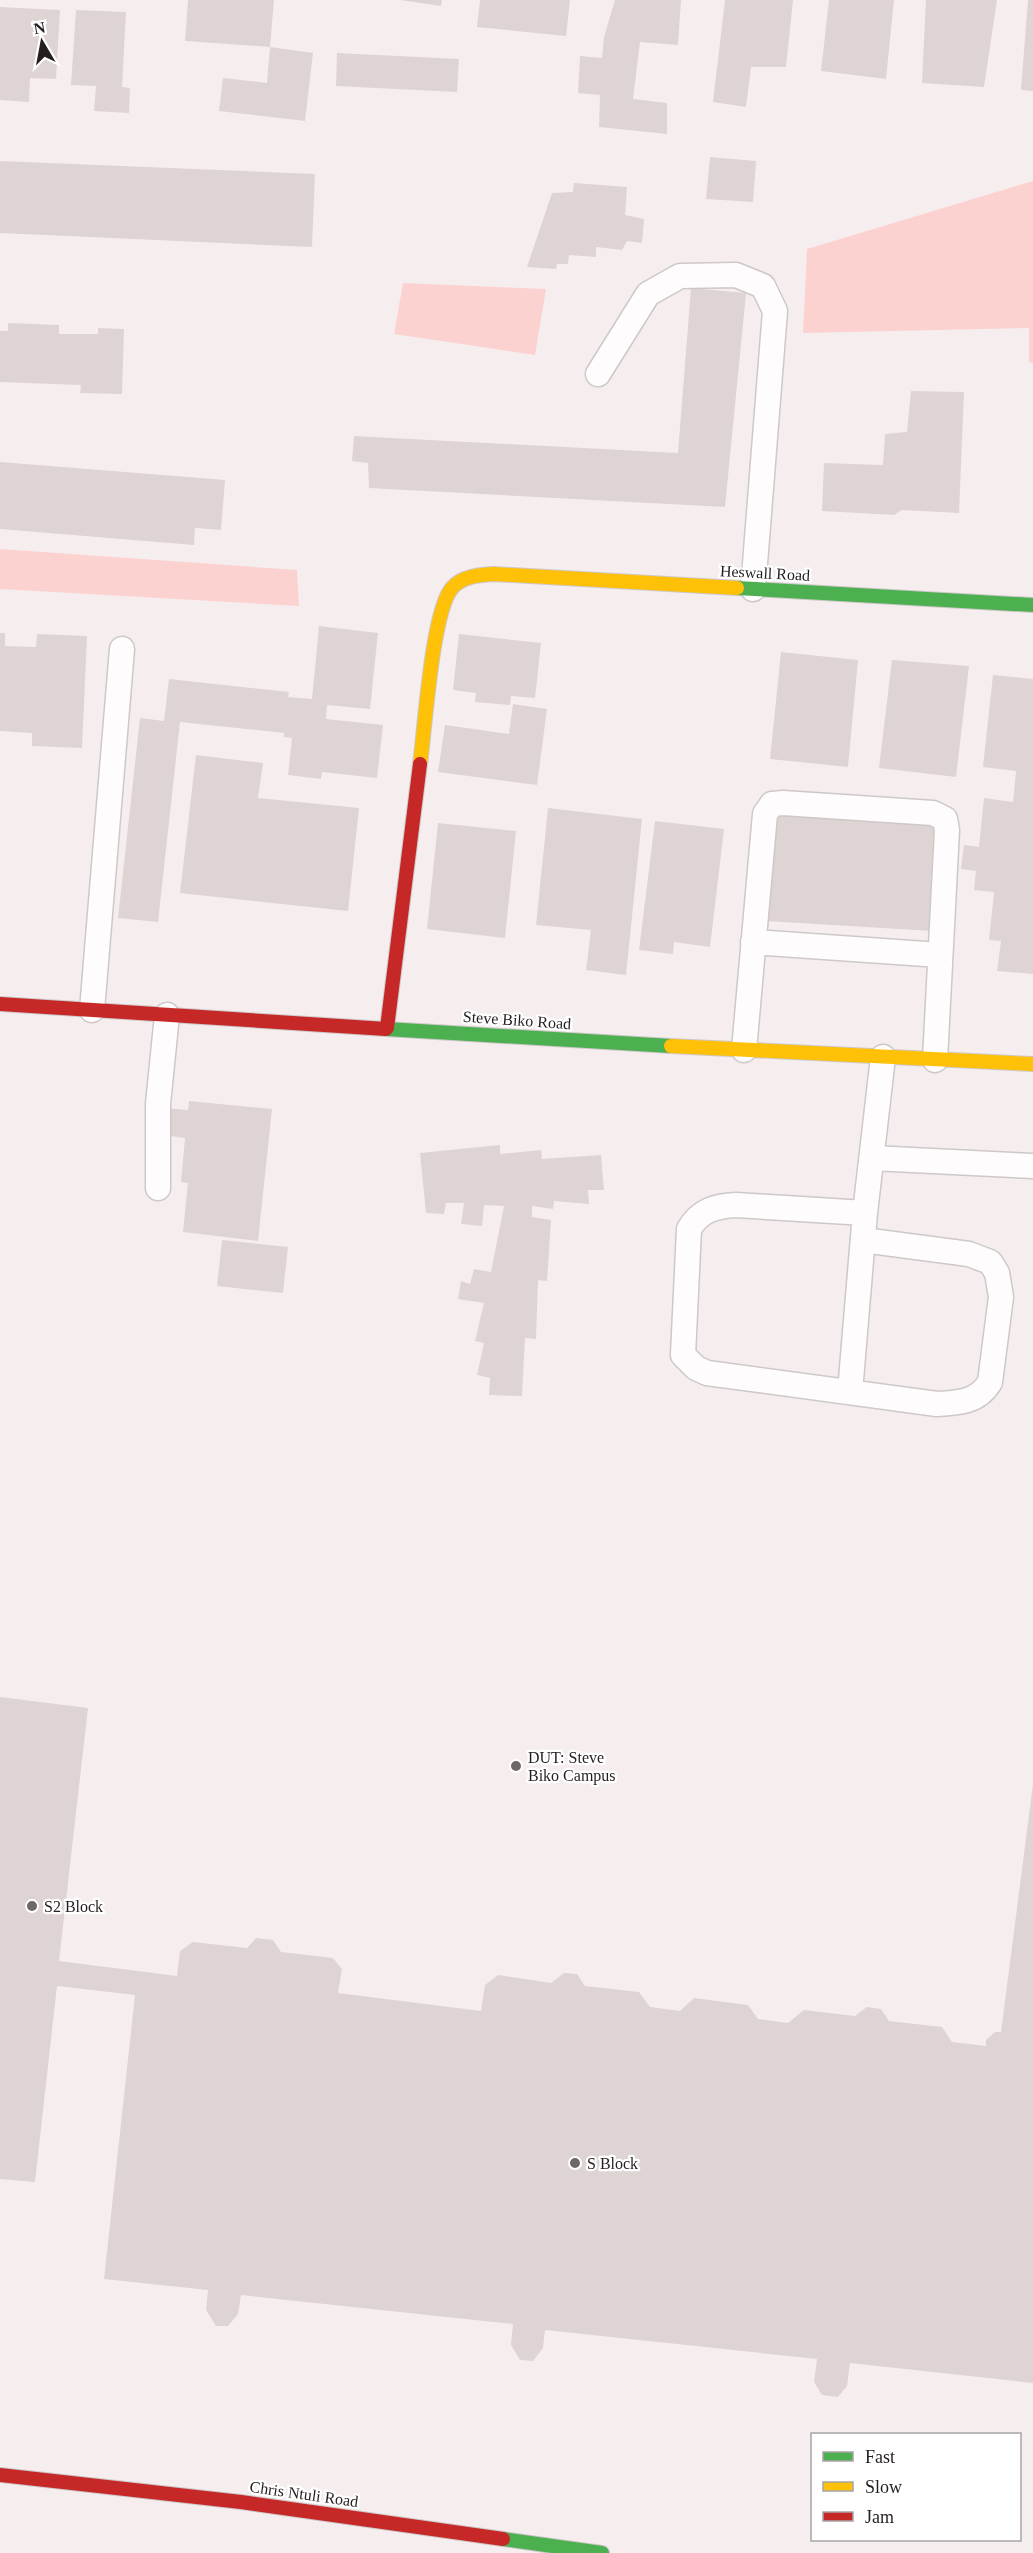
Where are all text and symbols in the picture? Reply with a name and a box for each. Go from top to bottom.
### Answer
north arrow [12,12,72,72]
text: N [32,18,47,37]
street label: Heswall Road [720,562,810,584]
street label: Steve Biko Road [462,1008,572,1032]
place label: DUT: Steve Biko Campus [528,1749,616,1785]
marker: DUT: Steve Biko Campus [509,1759,523,1773]
place label: S2 Block [44,1898,103,1915]
marker: S2 Block [25,1899,39,1913]
place label: S Block [587,2155,638,2172]
marker: S Block [568,2156,582,2170]
legend [811,2433,1021,2541]
text: Fast [865,2447,895,2467]
text: Slow [865,2477,902,2497]
street label: Chris Ntuli Road [249,2478,359,2510]
text: Jam [865,2507,894,2527]

